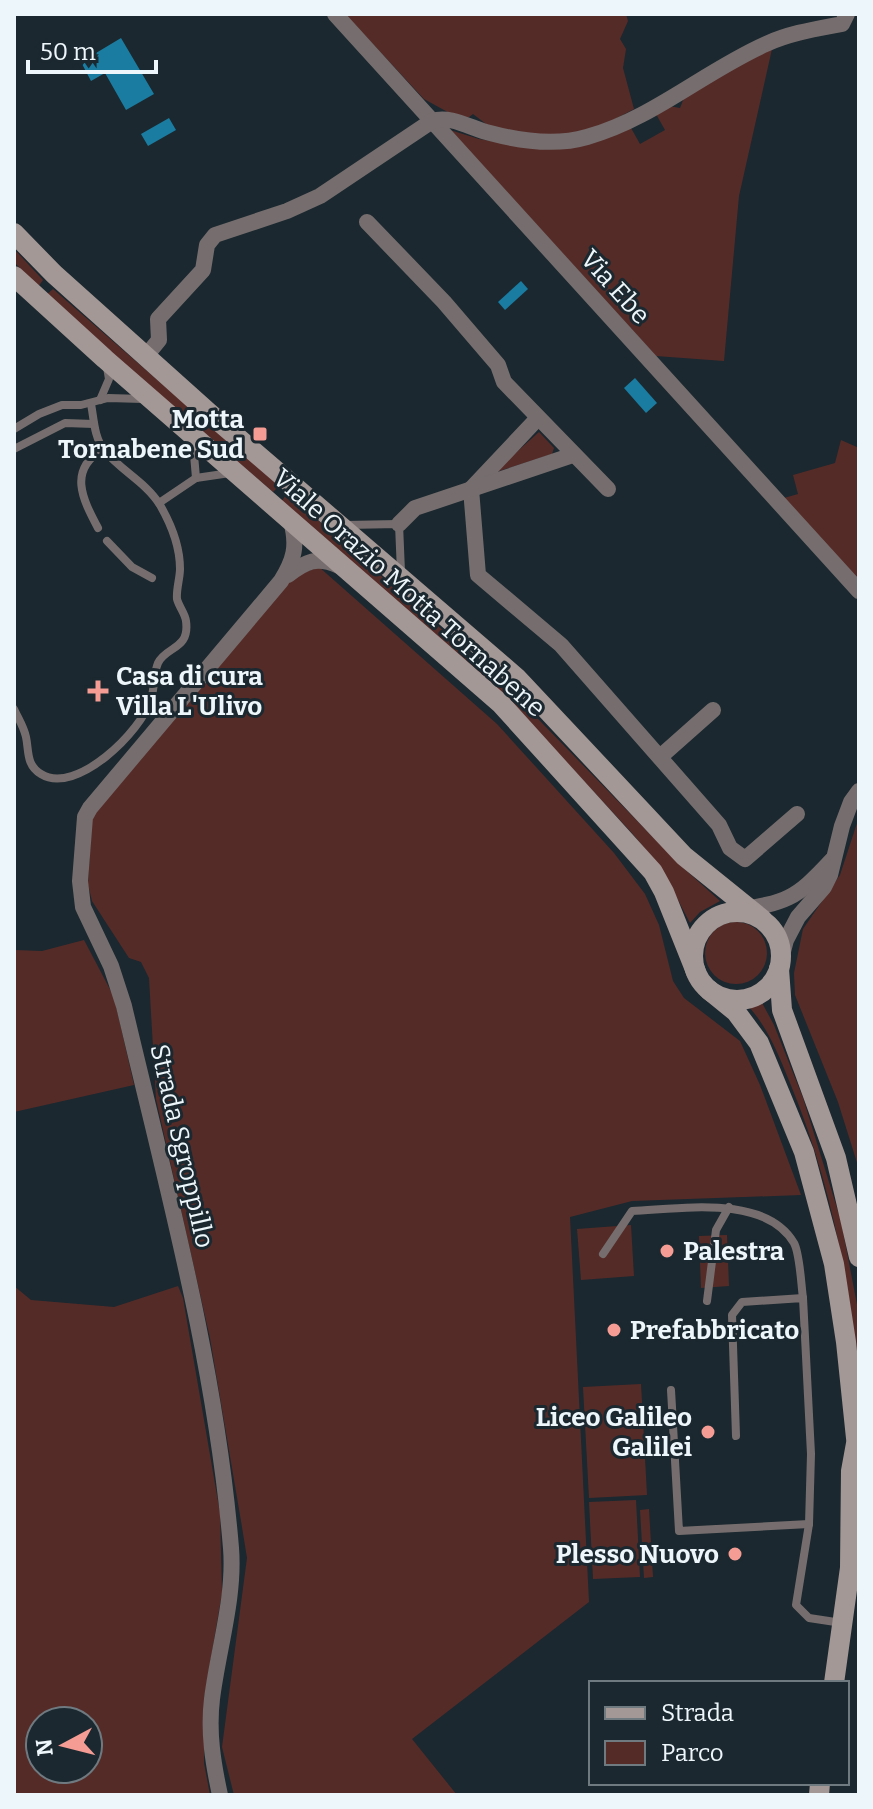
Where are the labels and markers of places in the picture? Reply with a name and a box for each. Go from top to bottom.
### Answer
place label: Motta Tornabene Sud [58,404,244,465]
marker: Motta Tornabene Sud [251,425,269,443]
place label: Casa di cura Villa L'Ulivo [116,661,263,722]
marker: Casa di cura Villa L'Ulivo [87,680,109,702]
place label: Palestra [683,1236,785,1267]
marker: Palestra [658,1242,676,1260]
place label: Prefabbricato [630,1315,799,1346]
marker: Prefabbricato [605,1321,623,1339]
place label: Liceo Galileo Galilei [536,1402,692,1463]
marker: Liceo Galileo Galilei [699,1423,717,1441]
place label: Plesso Nuovo [556,1539,719,1570]
marker: Plesso Nuovo [726,1545,744,1563]

